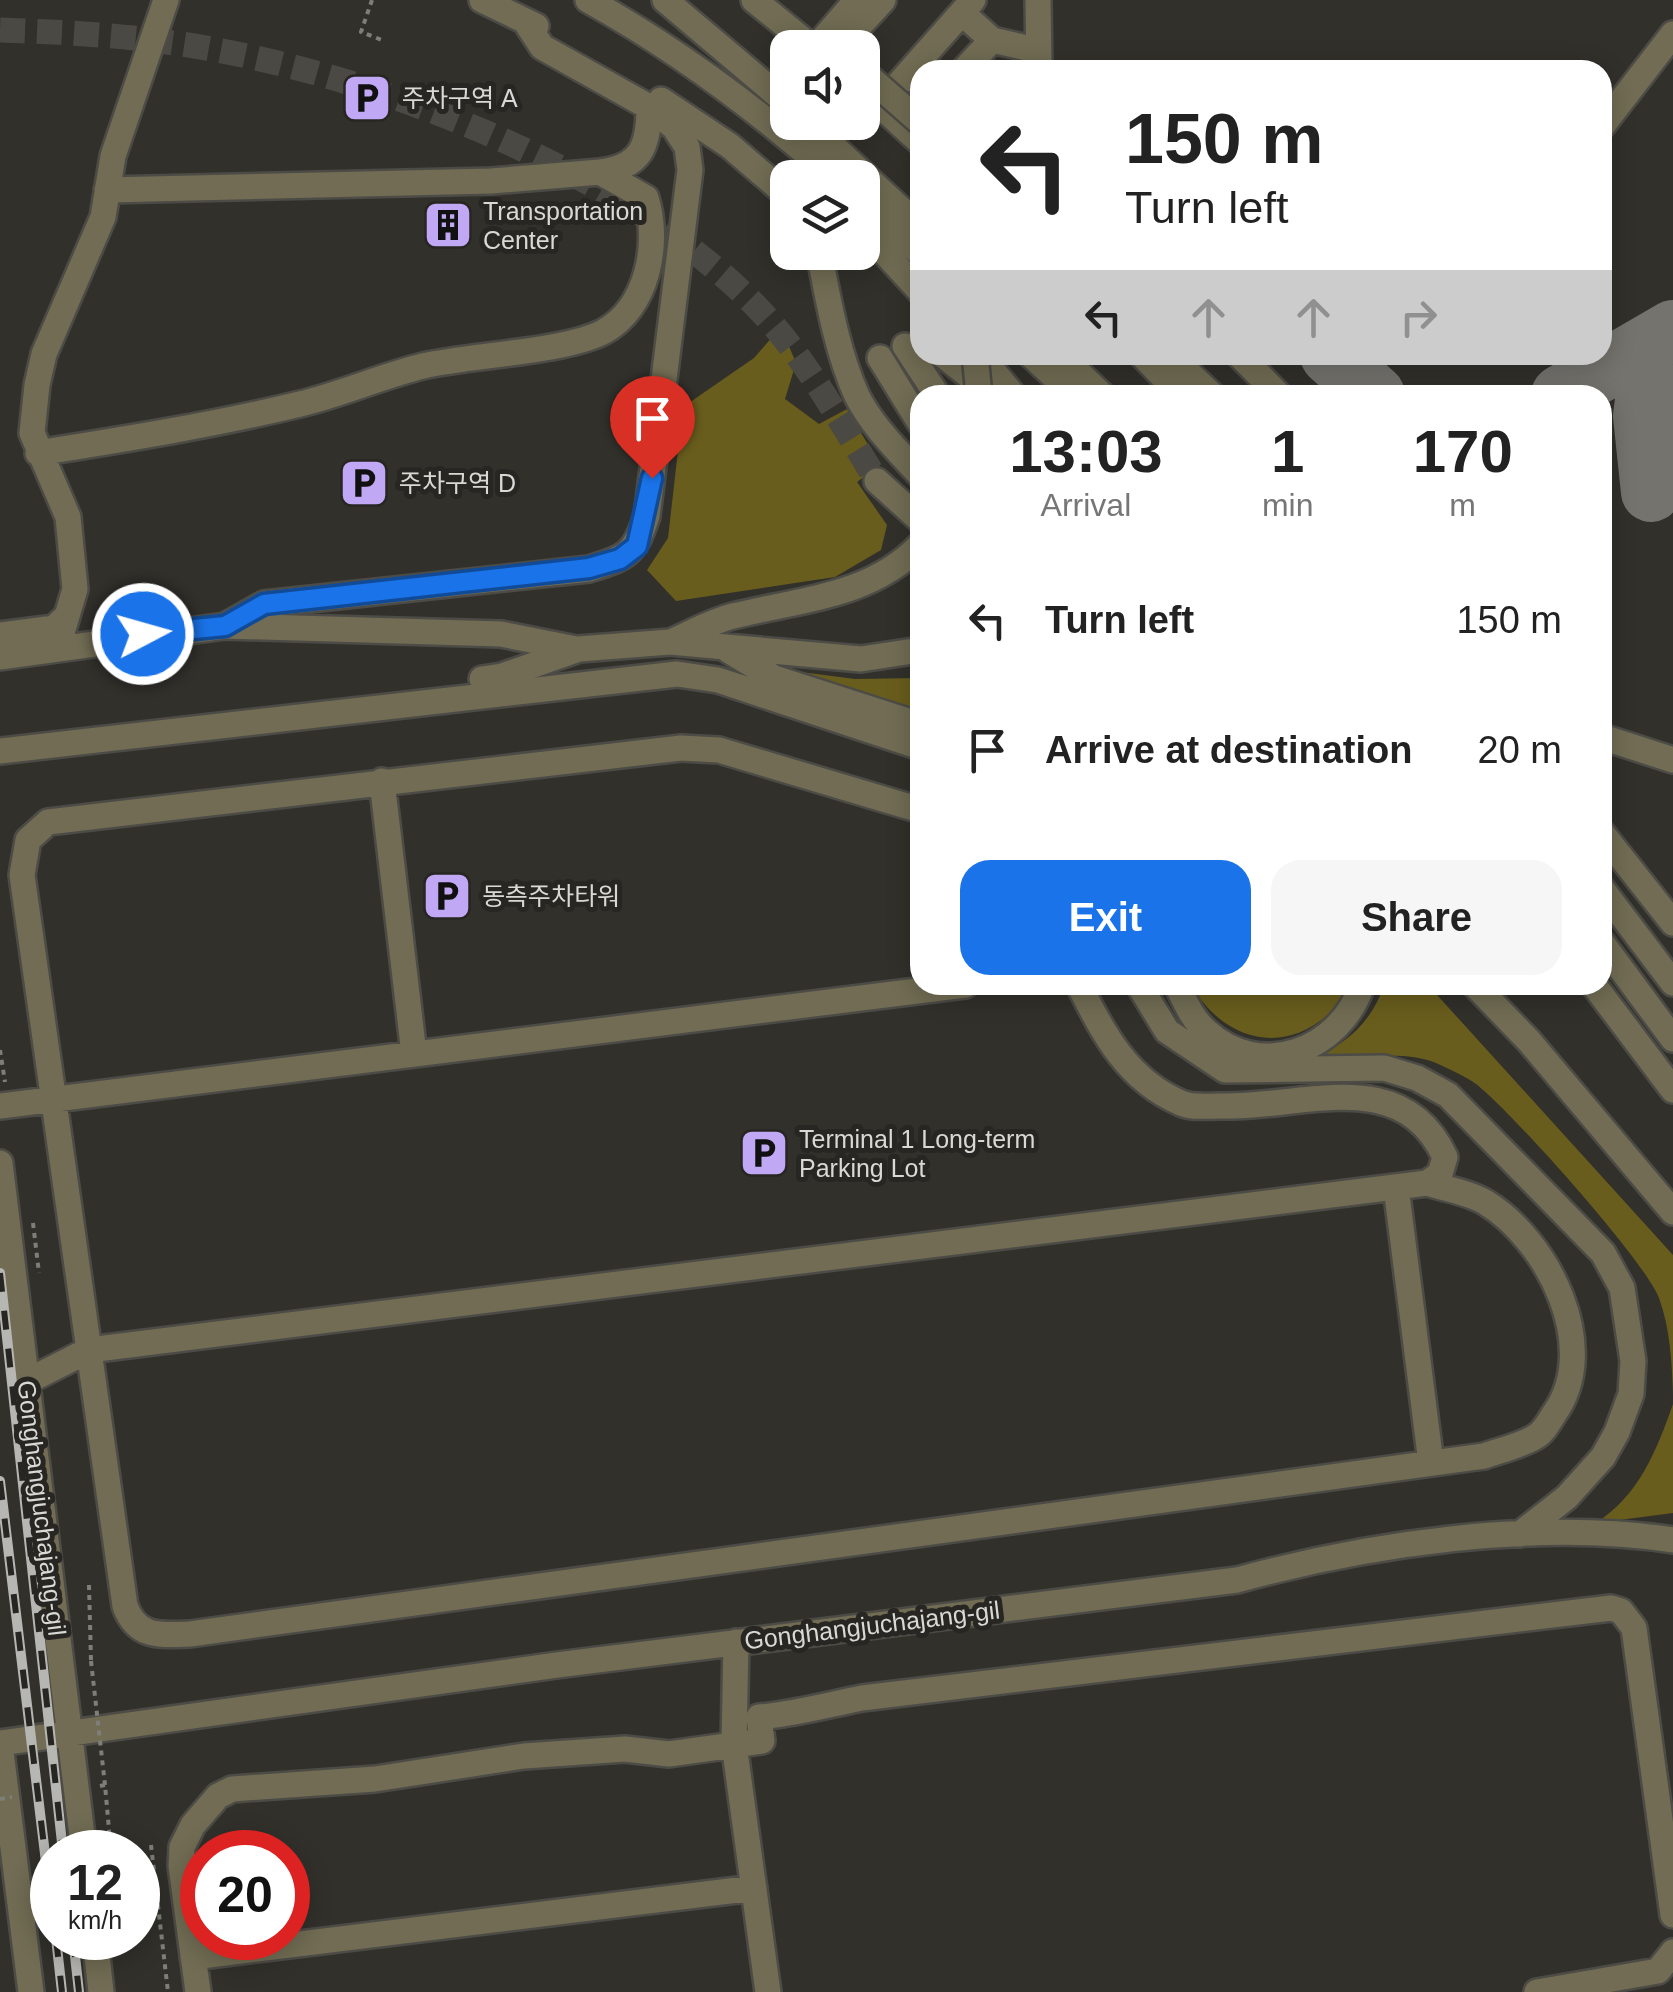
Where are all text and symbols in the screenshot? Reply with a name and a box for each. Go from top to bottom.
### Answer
map controls [770,30,880,270]
button: sound [770,30,880,140]
parking icon: 주차구역 A [341,72,393,124]
place label: 주차구역 A [402,84,518,112]
icon: left [960,100,1090,230]
text: 150 m [1125,100,1323,178]
button: layers [770,160,880,270]
text: Turn left [1125,182,1288,233]
place label: Transportation Center [483,197,643,254]
building icon: Transportation Center [422,199,474,251]
icon: left [1076,290,1131,345]
icon: ahead [1181,290,1236,345]
icon: ahead [1286,290,1341,345]
icon: right [1391,290,1446,345]
pin [610,376,695,479]
icon: arrive [625,391,680,446]
text: 13:03 [1009,418,1163,485]
text: 1 [1271,418,1304,485]
text: 170 [1413,418,1513,485]
parking icon: 주차구역 D [338,457,390,509]
place label: 주차구역 D [399,469,516,497]
text: Arrival [1041,487,1131,523]
text: min [1262,487,1313,523]
text: m [1449,487,1476,523]
position arrow [91,582,195,686]
icon: left [960,593,1015,648]
text: Turn left [1045,599,1194,641]
text: 150 m [1456,599,1562,641]
icon: arrive [960,723,1015,778]
text: Arrive at destination [1045,729,1412,771]
text: 20 m [1478,729,1562,771]
button: Exit [960,860,1251,975]
button: Share [1271,860,1562,975]
parking icon: 동측주차타워 [421,870,473,922]
place label: 동측주차타워 [482,882,620,910]
place label: Terminal 1 Long-term Parking Lot [799,1125,1035,1182]
parking icon: Terminal 1 Long-term Parking Lot [738,1127,790,1179]
street label: Gonghangjuchajang-gil [12,1379,72,1637]
street label: Gonghangjuchajang-gil [743,1595,1001,1655]
speed limit sign: 20 [180,1830,310,1960]
text: 12 [67,1855,123,1911]
text: km/h [68,1906,122,1934]

